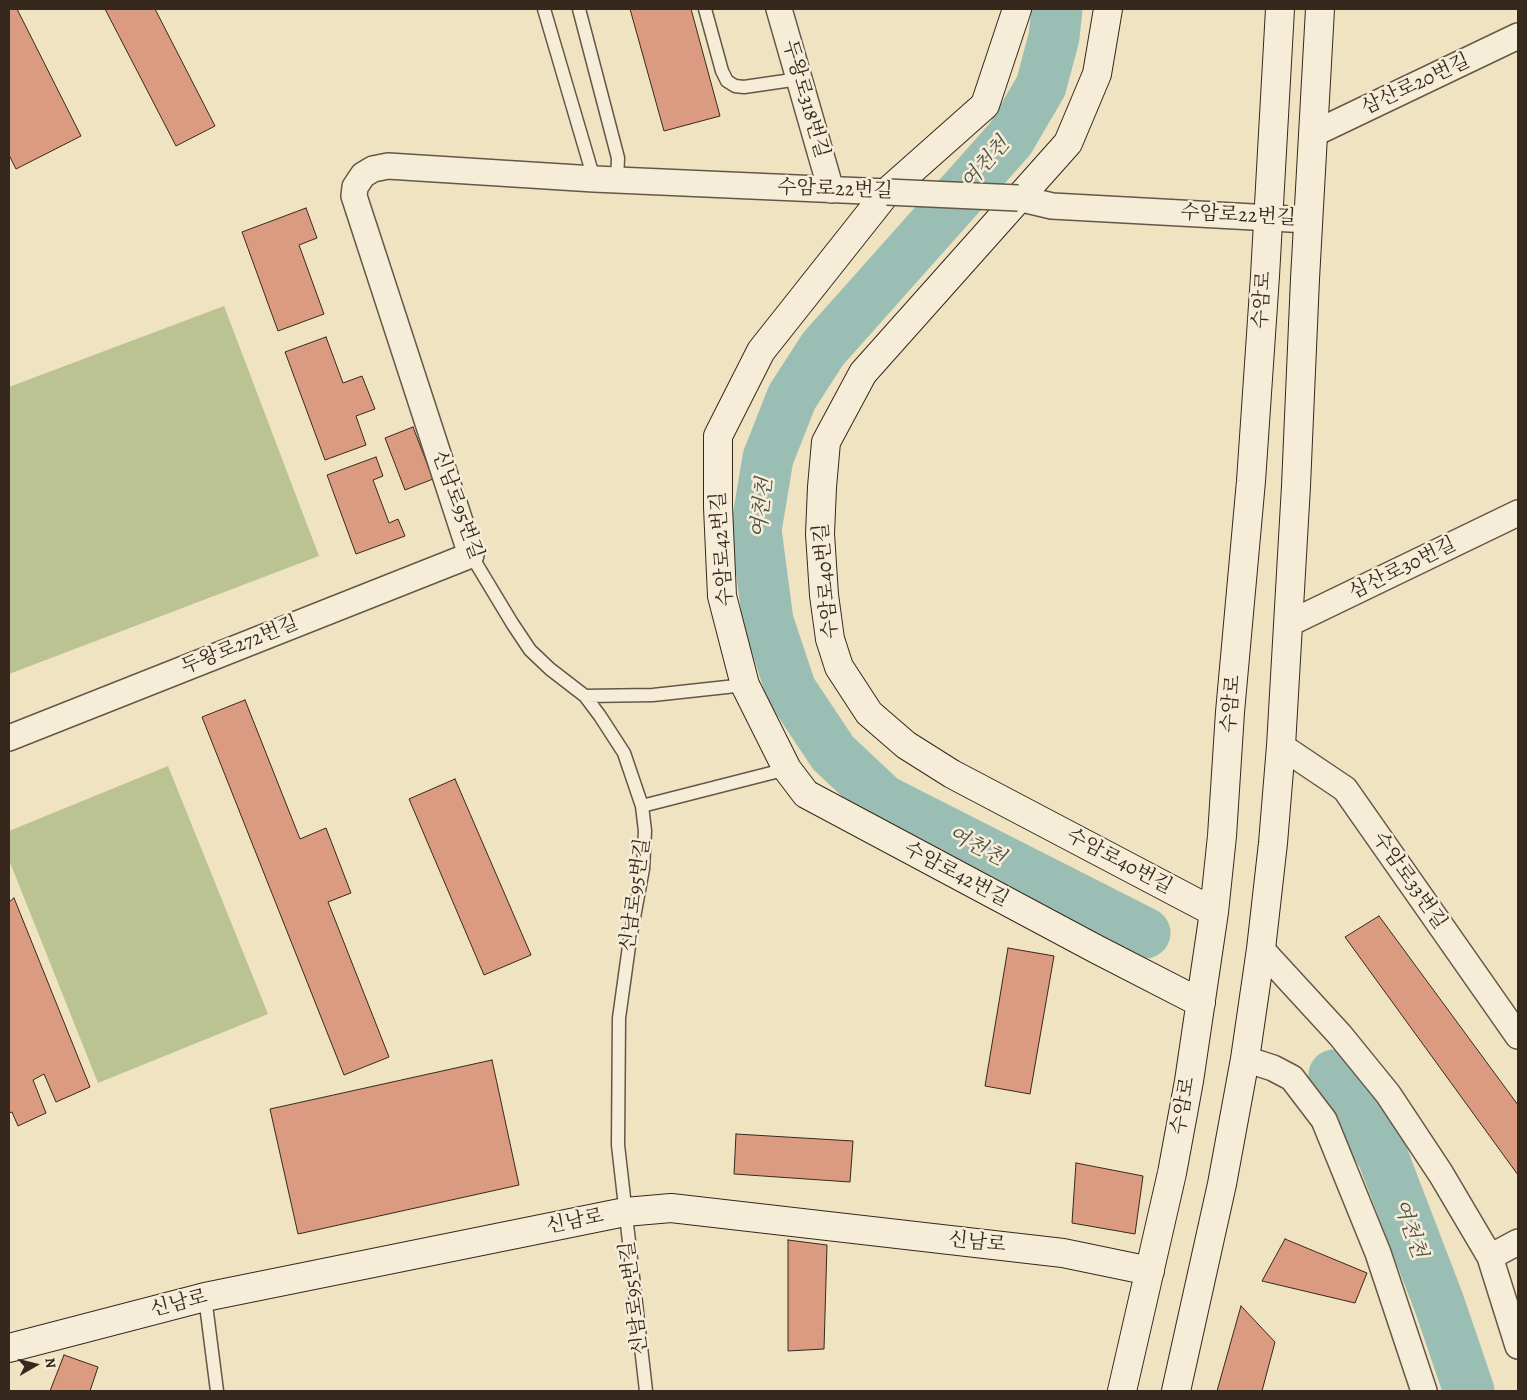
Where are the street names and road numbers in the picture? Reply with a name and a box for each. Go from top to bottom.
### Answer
street label: 두왕로318번길 [777,37,833,161]
street label: 삼산로20번길 [1358,49,1474,121]
street label: 수암로22번길 [777,176,893,204]
street label: 수암로22번길 [1180,201,1296,231]
street label: 수암로 [1249,270,1277,330]
street label: 신남로95번길 [426,447,488,563]
street label: 수암로42번길 [707,491,739,607]
street label: 수암로40번길 [810,522,844,640]
street label: 삼산로30번길 [1346,533,1460,605]
street label: 두왕로272번길 [178,612,302,680]
street label: 수암로 [1218,674,1246,734]
street label: 수암로40번길 [1062,824,1176,900]
street label: 수암로33번길 [1367,828,1451,934]
street label: 신남로95번길 [616,837,656,953]
street label: 수암로42번길 [900,837,1012,913]
street label: 수암로 [1167,1075,1201,1137]
street label: 신남로 [544,1205,606,1239]
street label: 신남로 [947,1228,1007,1258]
street label: 신남로95번길 [616,1240,654,1356]
street label: 신남로 [148,1285,210,1323]

